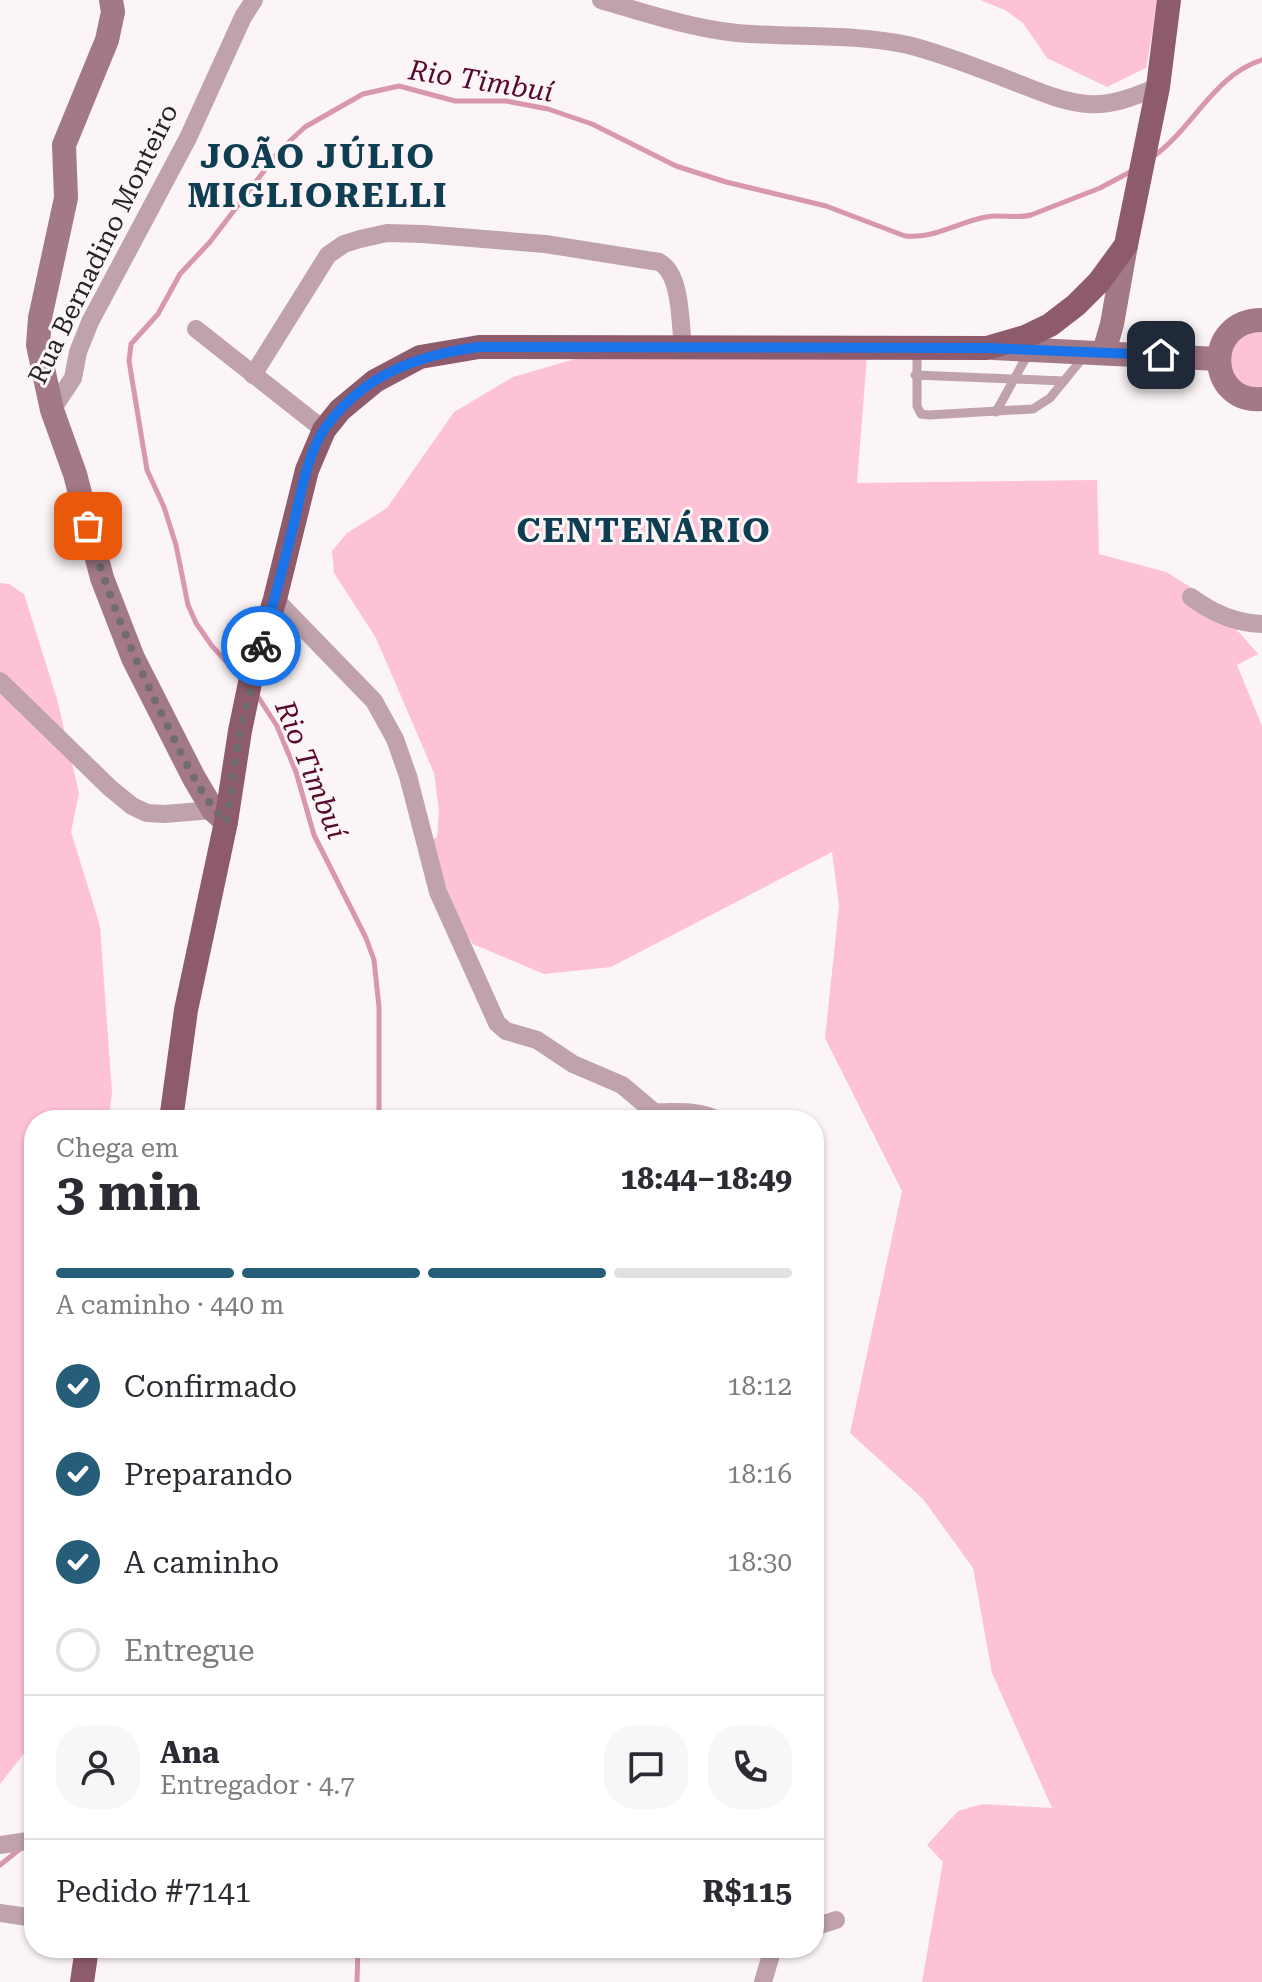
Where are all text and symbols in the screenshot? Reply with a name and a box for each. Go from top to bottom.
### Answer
water label: Rio Timbuí [405,53,557,109]
street label: Rua Bernadino Monteiro [22,99,184,389]
district label: JOÃO JÚLIO MIGLIORELLI [187,135,449,215]
pin [1127,321,1195,389]
icon: home [1139,333,1183,377]
pin [54,492,122,560]
icon: bag [66,504,110,548]
district label: CENTENÁRIO [516,509,772,550]
courier [221,606,301,686]
icon: bike [239,624,283,668]
water label: Rio Timbuí [268,695,354,845]
text: Chega em [56,1133,179,1163]
text: 18:44–18:49 [620,1161,792,1196]
text: 3 min [56,1162,201,1223]
text: A caminho · 440 m [56,1290,284,1320]
icon: check [56,1364,100,1408]
text: Confirmado [124,1369,297,1404]
text: 18:12 [727,1371,792,1401]
icon: check [56,1452,100,1496]
text: Preparando [124,1457,293,1492]
text: 18:16 [727,1459,792,1489]
icon: check [56,1540,100,1584]
text: A caminho [124,1545,279,1580]
text: 18:30 [727,1547,792,1577]
text: Entregue [124,1633,254,1668]
button: person [56,1725,140,1809]
button: chat [604,1725,688,1809]
button: phone [708,1725,792,1809]
text: Ana [160,1735,219,1770]
text: Entregador · 4.7 [160,1770,355,1800]
text: Pedido #7141 [56,1874,251,1909]
text: R$115 [703,1874,792,1909]

